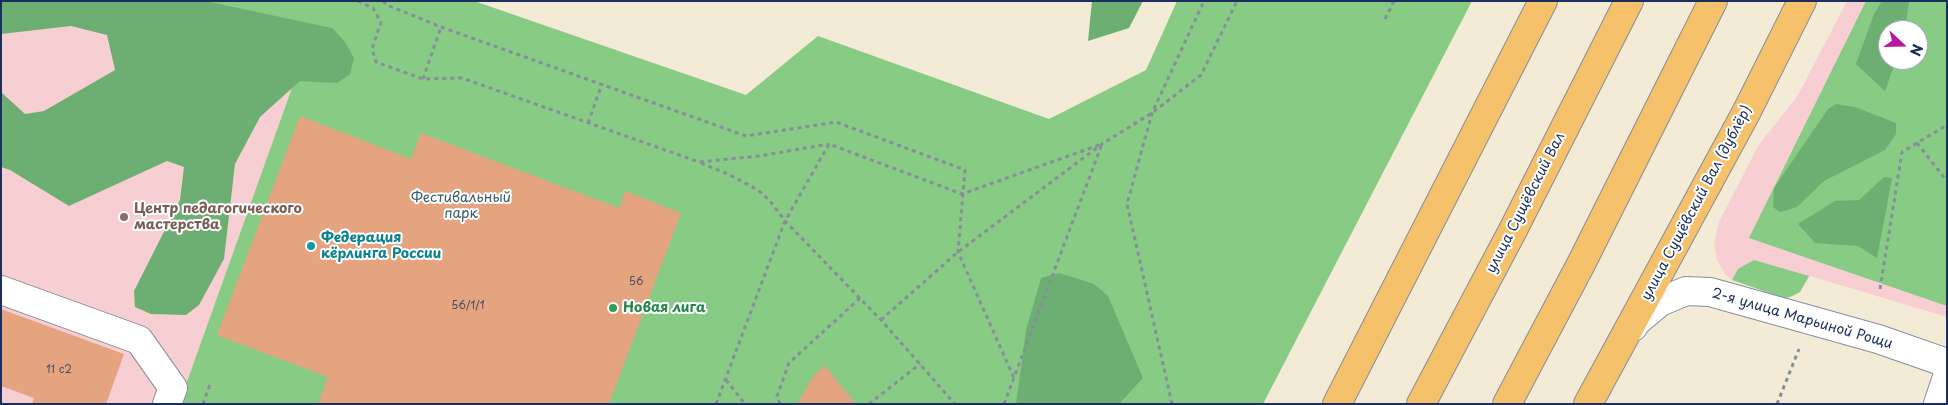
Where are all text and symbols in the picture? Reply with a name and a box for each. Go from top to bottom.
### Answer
north arrow [1878,20,1928,70]
text: N [1905,41,1928,59]
street label: улица Сущёвский Вал (дублёр) [1638,103,1756,303]
street label: улица Сущёвский Вал [1483,130,1569,276]
park label: Фестивальный парк [411,190,511,222]
place label: Центр педагогического мастерства [134,201,302,233]
marker: Центр педагогического мастерства [118,211,130,223]
place label: Федерация кёрлинга России [321,230,441,262]
marker: Федерация кёрлинга России [305,240,317,252]
house number: 56 [629,275,643,289]
street label: 2-я улица Марьиной Рощи [1710,285,1894,353]
house number: 56/1/1 [451,299,485,313]
place label: Новая лига [623,300,706,316]
marker: Новая лига [607,302,619,314]
house number: 11 с2 [46,363,72,377]

